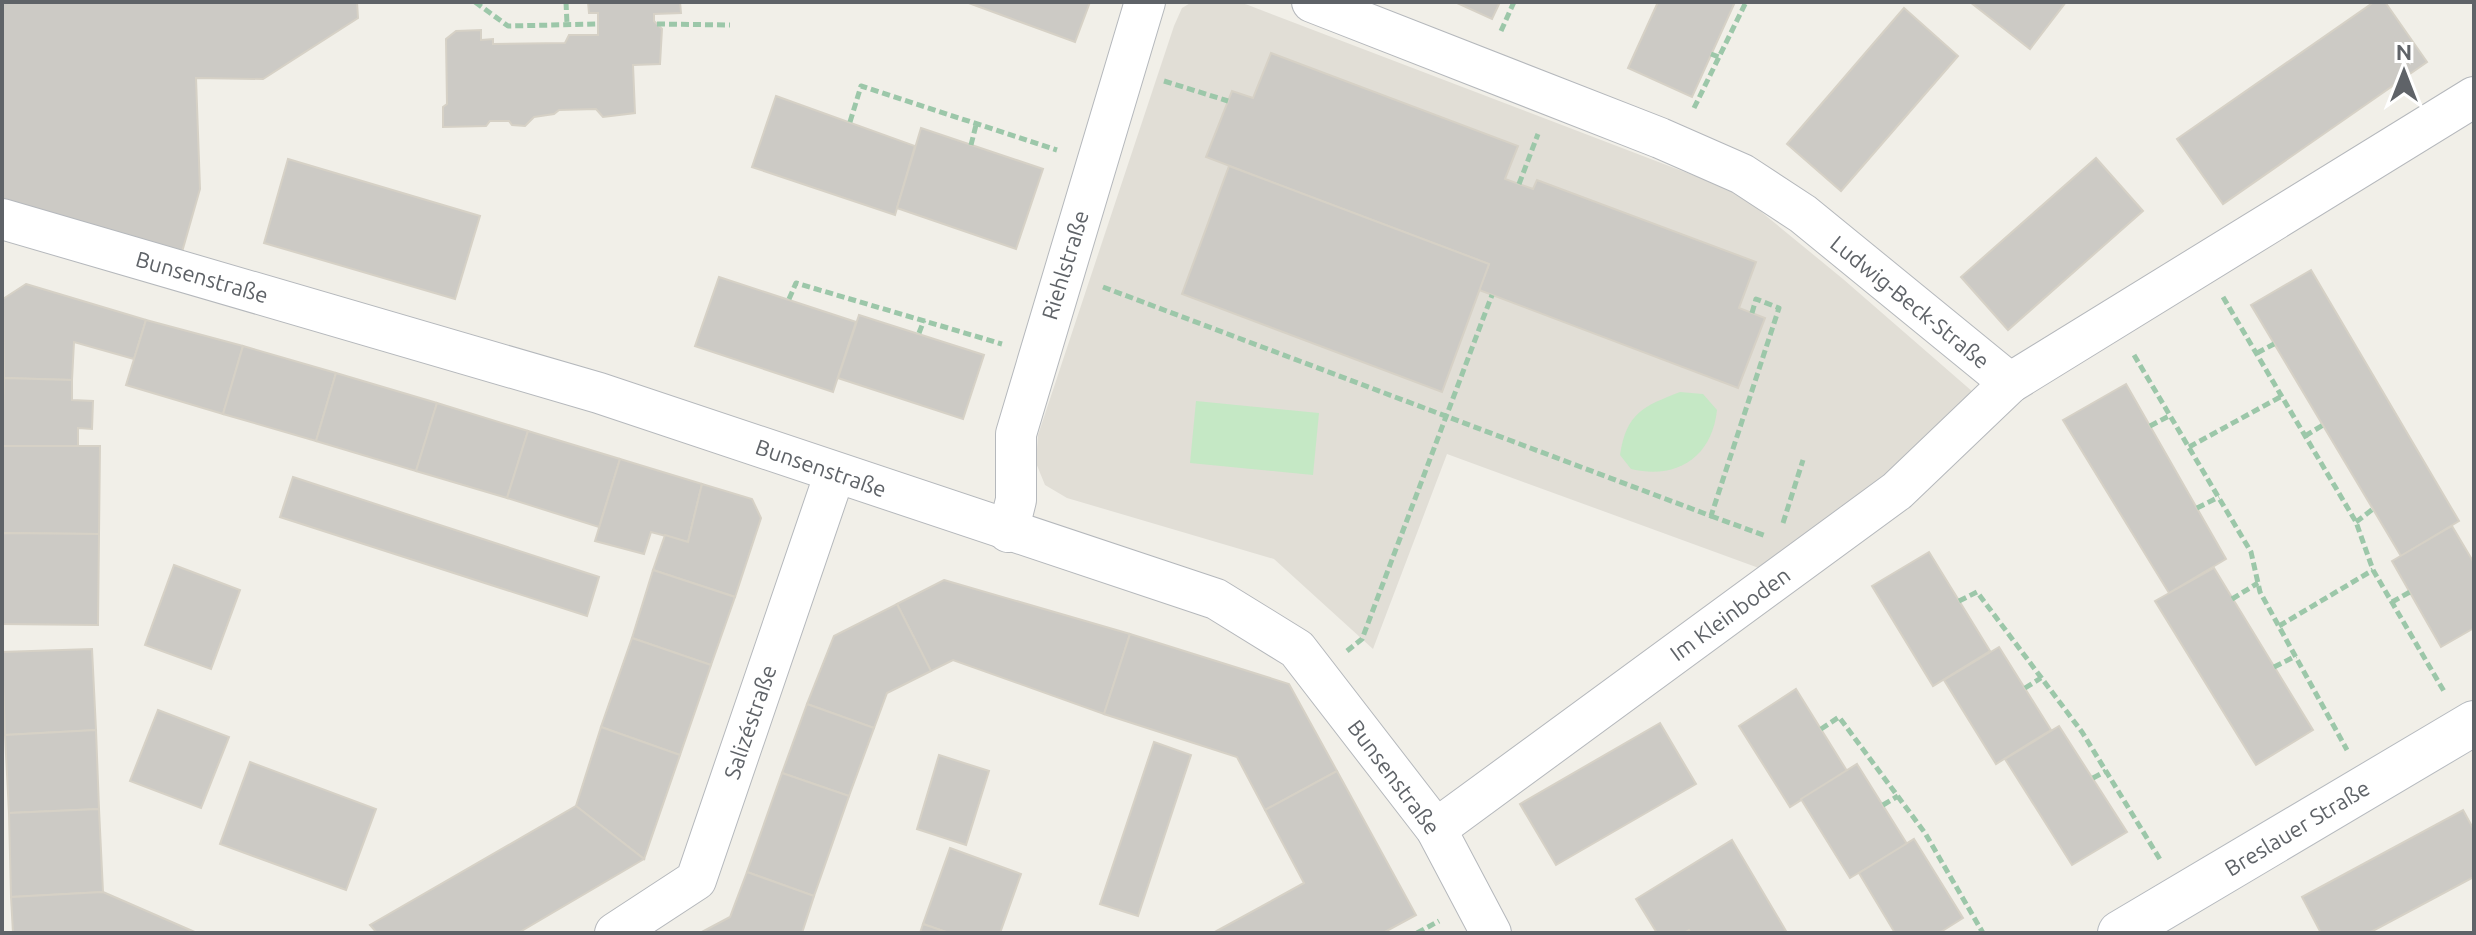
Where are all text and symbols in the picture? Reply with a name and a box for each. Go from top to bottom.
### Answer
north arrow [2364,32,2444,112]
text: N [2396,39,2412,64]
street label: Riehlstraße [1036,207,1093,322]
street label: Ludwig-Beck-Straße [1826,230,1995,373]
street label: Bunsenstraße [133,246,271,307]
street label: Bunsenstraße [753,433,890,502]
street label: Im Kleinboden [1665,562,1795,665]
street label: Salizéstraße [718,661,781,782]
street label: Bunsenstraße [1343,715,1445,839]
street label: Breslauer Straße [2220,775,2374,881]

